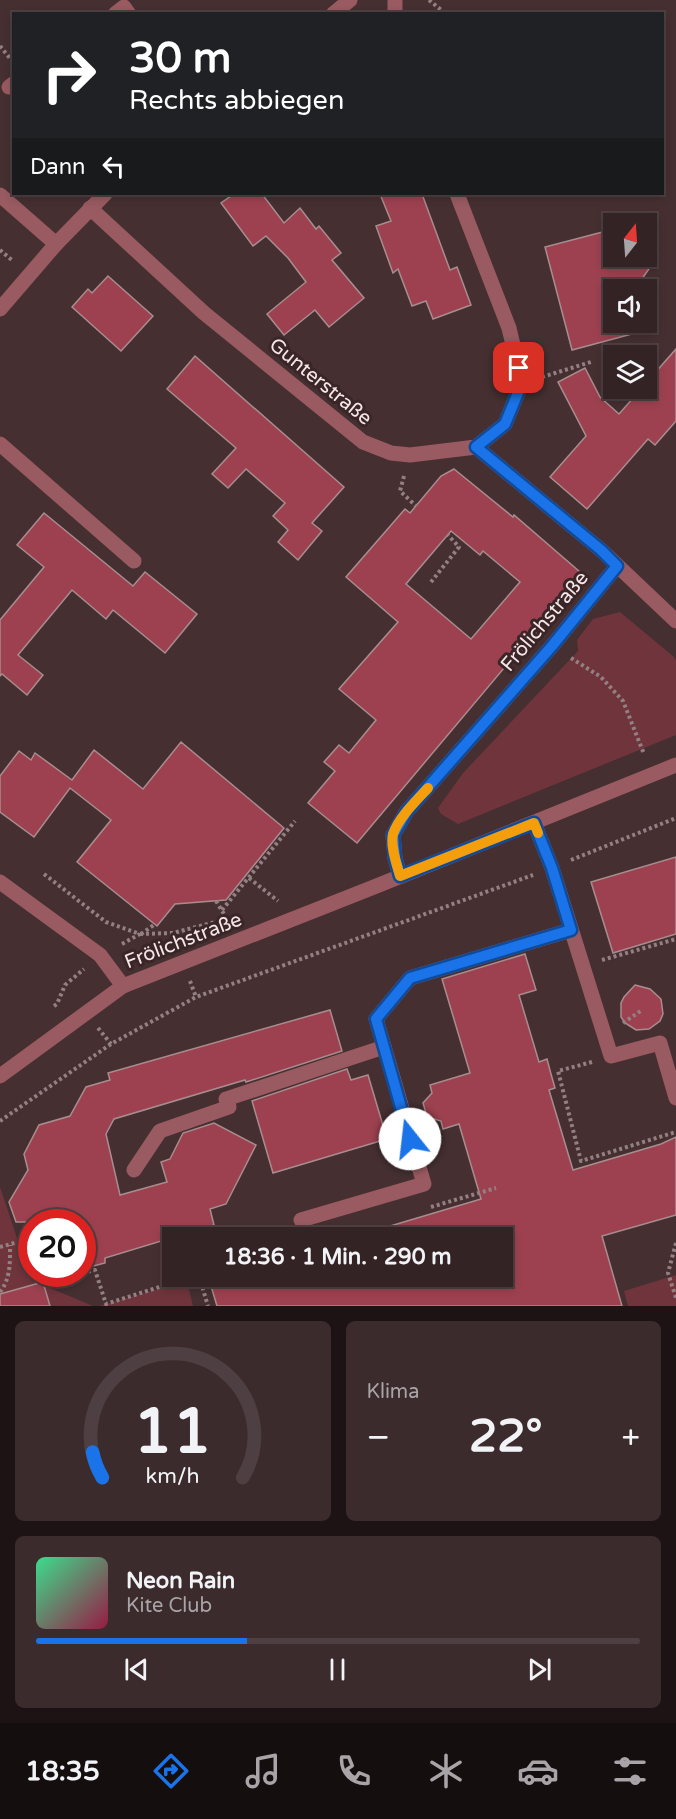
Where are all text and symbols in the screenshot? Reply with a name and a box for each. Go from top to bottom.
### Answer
text: 30 m [129,33,231,84]
icon: right [30,36,108,114]
text: Rechts abbiegen [129,84,344,117]
icon: left [97,150,130,183]
text: Dann [30,154,85,180]
north arrow [603,213,657,267]
map controls [603,213,657,399]
button: sound [603,279,657,333]
street label: Gunterstraße [264,333,377,431]
pin [493,342,544,393]
button: layers [603,345,657,399]
icon: arrive [502,351,535,384]
street label: Frölichstraße [496,567,594,677]
street label: Frölichstraße [121,908,245,974]
position arrow [378,1107,442,1171]
speed limit sign: 20 [18,1209,96,1287]
text: 18:36 · 1 Min. · 290 m [224,1244,451,1270]
text: Klima [367,1380,419,1404]
text: 11 [134,1395,212,1470]
text: 22° [469,1410,542,1464]
text: − [367,1418,390,1457]
text: + [621,1418,640,1457]
text: km/h [146,1463,200,1489]
text: Neon Rain [126,1568,235,1594]
text: Kite Club [126,1594,212,1618]
icon: previous [120,1653,153,1686]
icon: pause [321,1653,354,1686]
icon: next [523,1653,556,1686]
icon: directions [150,1750,192,1792]
icon: music [242,1750,284,1792]
icon: phone [333,1750,375,1792]
icon: climate [425,1750,467,1792]
icon: car [517,1750,559,1792]
icon: filters [609,1750,651,1792]
text: 18:35 [25,1755,100,1788]

